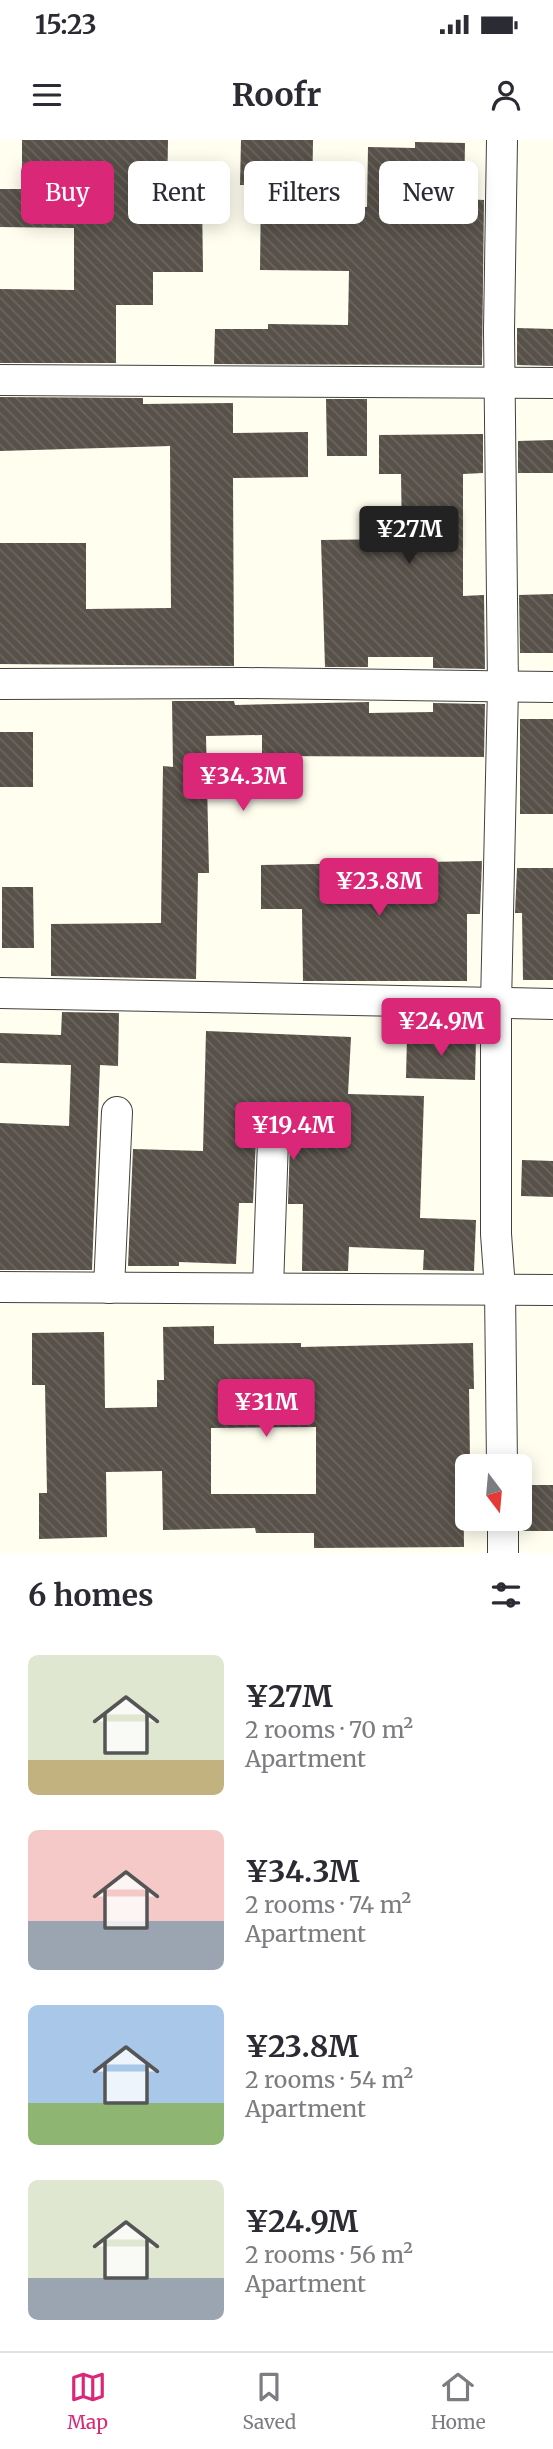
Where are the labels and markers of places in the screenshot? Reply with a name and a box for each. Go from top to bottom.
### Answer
pin: ¥27M [368,506,450,566]
pin: ¥34.3M [186,754,300,813]
pin: ¥23.8M [322,858,436,918]
pin: ¥24.9M [384,998,498,1058]
pin: ¥19.4M [236,1102,350,1162]
pin: ¥31M [225,1380,307,1439]

